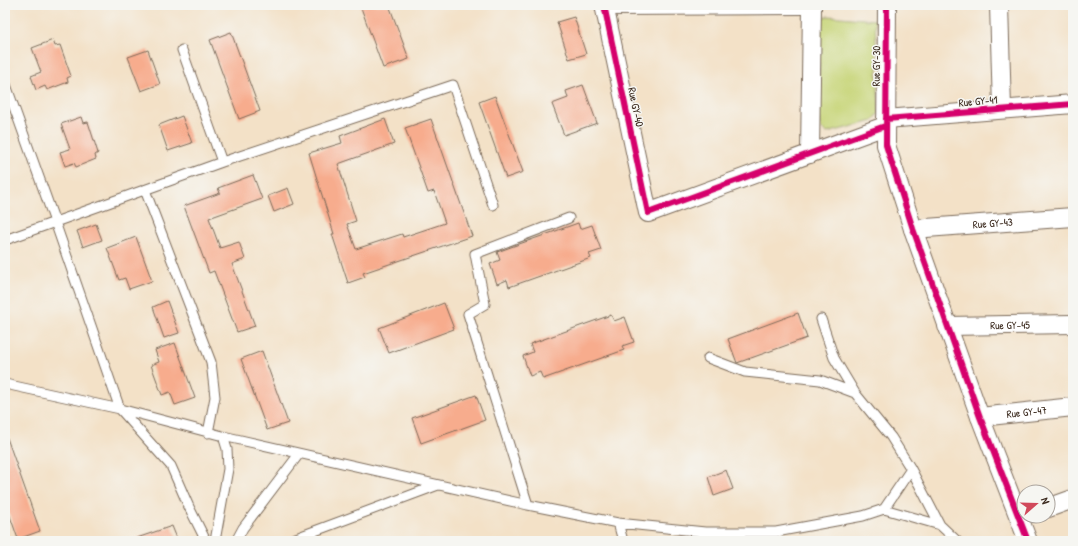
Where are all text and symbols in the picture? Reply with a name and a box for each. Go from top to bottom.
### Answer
street label: Rue GY-30 [869,45,883,86]
street label: Rue GY-40 [625,86,647,128]
street label: Rue GY-41 [958,92,998,110]
street label: Rue GY-43 [972,215,1013,231]
street label: Rue GY-45 [990,318,1030,332]
street label: Rue GY-47 [1006,403,1048,421]
north arrow [1016,484,1056,524]
text: N [1038,495,1053,506]

